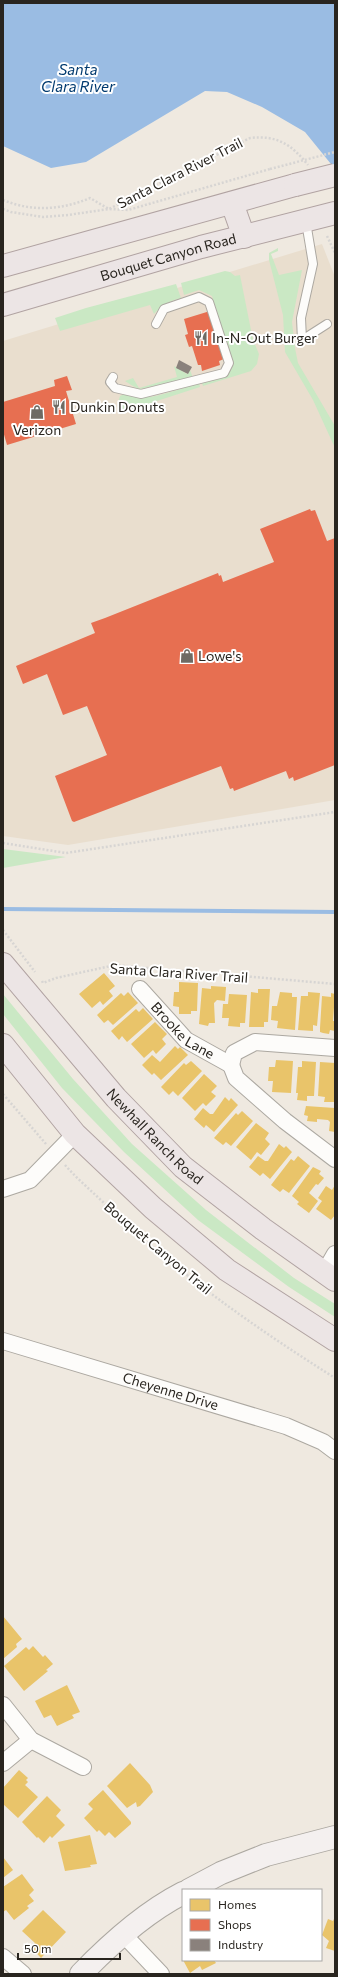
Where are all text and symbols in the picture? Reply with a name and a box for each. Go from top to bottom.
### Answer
water label: Santa Clara River [41,60,116,95]
street label: Santa Clara River Trail [114,134,245,212]
street label: Bouquet Canyon Road [98,229,238,284]
place label: In-N-Out Burger [212,329,317,346]
restaurant icon: In-N-Out Burger [193,330,209,346]
place label: Dunkin Donuts [70,398,165,415]
restaurant icon: Dunkin Donuts [51,399,67,415]
shop icon: Verizon [29,404,45,420]
place label: Verizon [13,421,61,438]
place label: Lowe's [198,647,242,664]
shop icon: Lowe's [179,648,195,664]
street label: Santa Clara River Trail [109,959,249,986]
street label: Brooke Lane [148,998,217,1062]
street label: Newhall Ranch Road [103,1085,207,1188]
street label: Bouquet Canyon Trail [101,1198,216,1298]
street label: Cheyenne Drive [121,1368,221,1413]
legend [182,1889,322,1961]
text: Homes [218,1897,256,1911]
text: Shops [218,1917,252,1931]
scale bar [18,1935,120,1961]
text: Industry [218,1937,263,1951]
text: 50 m [24,1941,52,1955]

